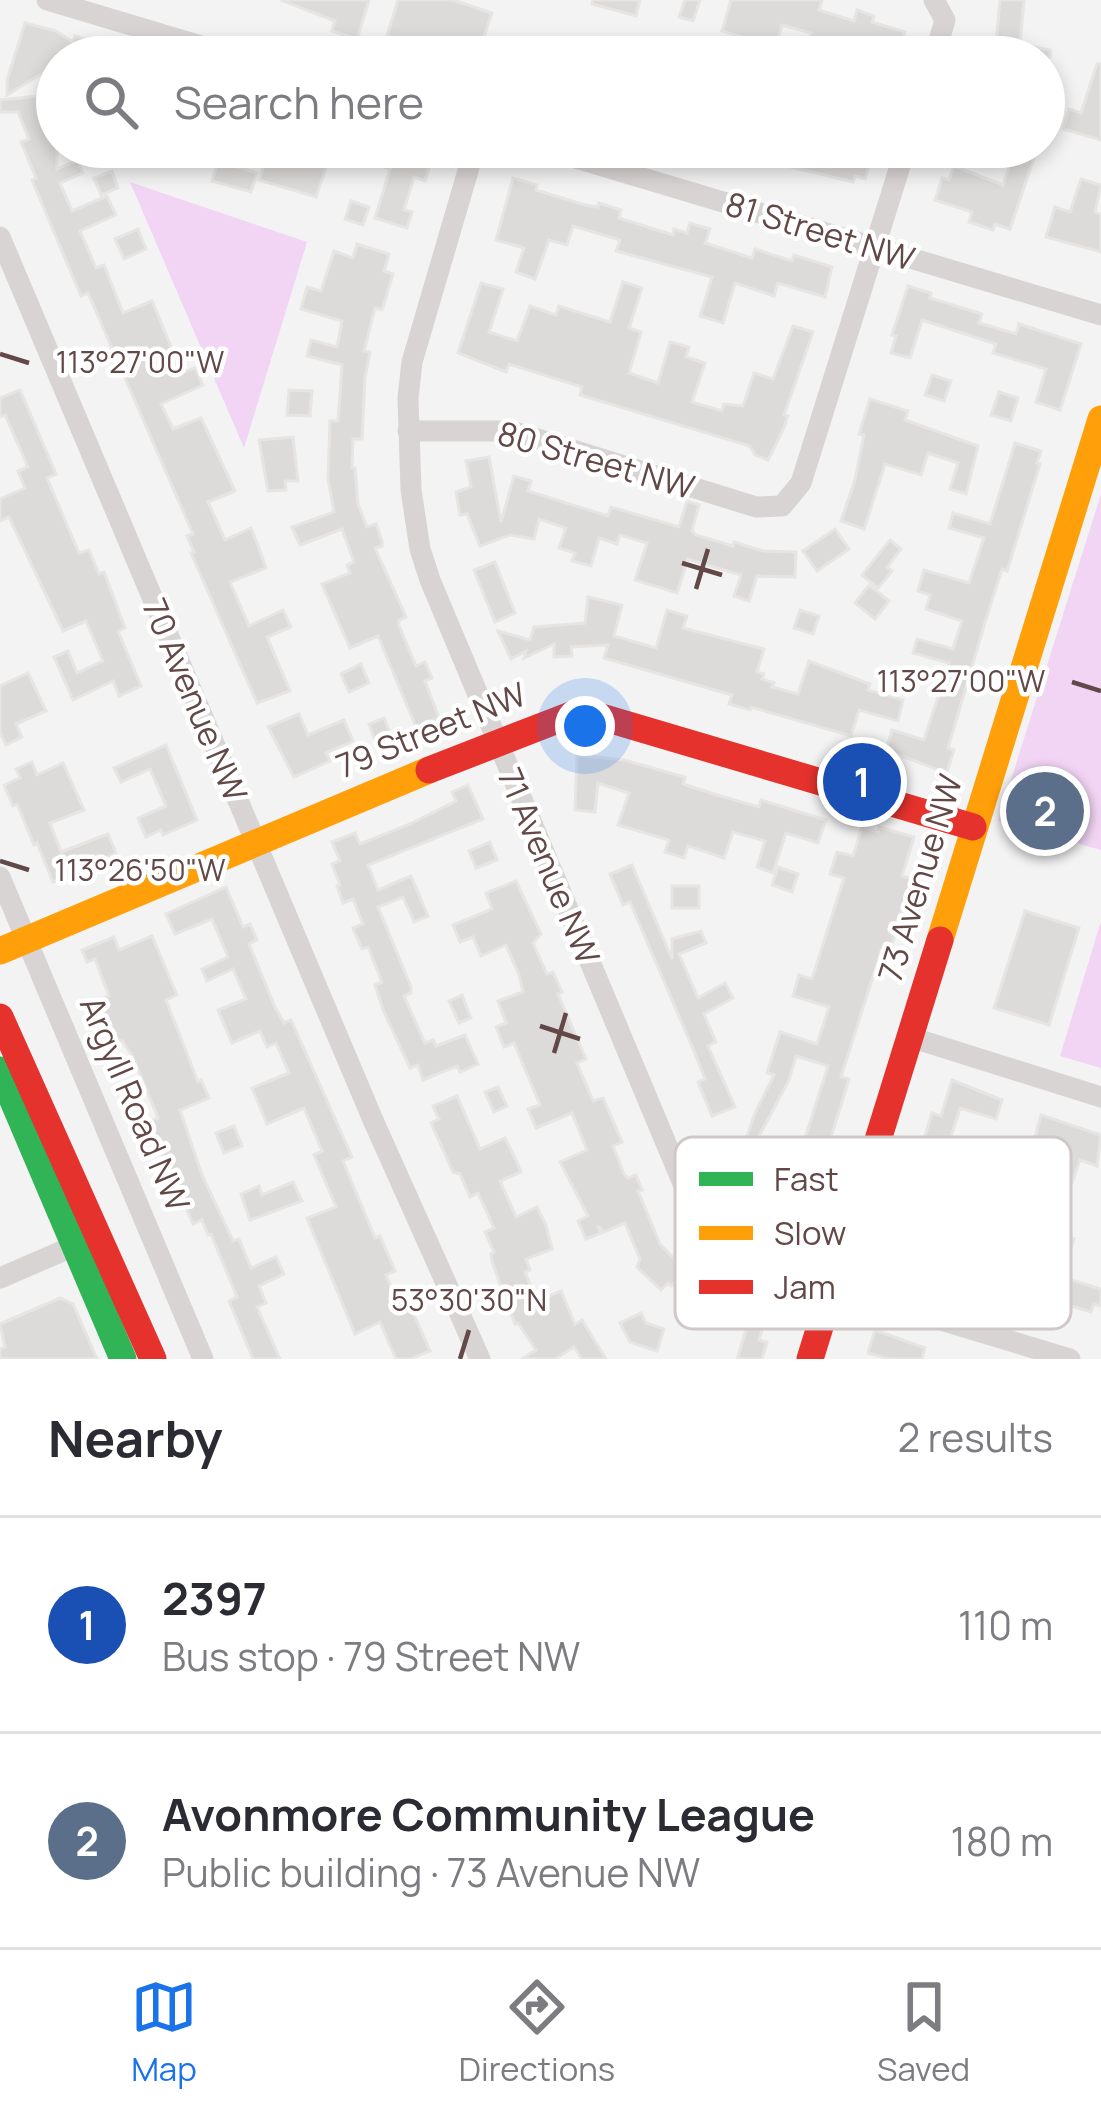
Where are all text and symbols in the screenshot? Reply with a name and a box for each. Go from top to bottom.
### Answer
search box [36,36,1065,168]
icon: search [78,69,144,135]
text: Search here [174,71,424,133]
street label: 81 Street NW [720,180,920,281]
text: 113°27'00"W [56,341,224,382]
street label: 80 Street NW [492,410,700,509]
street label: 70 Avenue NW [132,591,258,808]
text: 113°27'00"W [877,660,1045,701]
street label: 79 Street NW [329,671,532,788]
your location [555,696,615,756]
pin: 1 [823,737,901,827]
street label: 71 Avenue NW [488,761,611,971]
pin: 2 [1006,766,1084,856]
street label: 73 Avenue NW [867,769,972,987]
text: 113°26'50"W [54,849,226,890]
street label: Argyll Road NW [70,989,201,1218]
legend [675,1137,1071,1329]
text: Fast [774,1156,839,1201]
text: Slow [774,1210,846,1255]
text: Jam [774,1264,836,1309]
text: 53°30'30"N [391,1279,547,1320]
text: Nearby [48,1403,223,1472]
text: 2 results [898,1410,1053,1464]
text: 2397 [162,1567,267,1629]
text: 1 [78,1598,96,1652]
text: 110 m [958,1598,1053,1652]
text: Bus stop · 79 Street NW [162,1629,580,1683]
text: Avonmore Community League [162,1783,815,1845]
text: 2 [75,1814,99,1868]
text: 180 m [950,1814,1053,1868]
text: Public building · 73 Avenue NW [162,1845,700,1899]
tab: Map [131,1974,197,2091]
tab: Directions [459,1974,615,2091]
tab: Saved [877,1974,970,2091]

